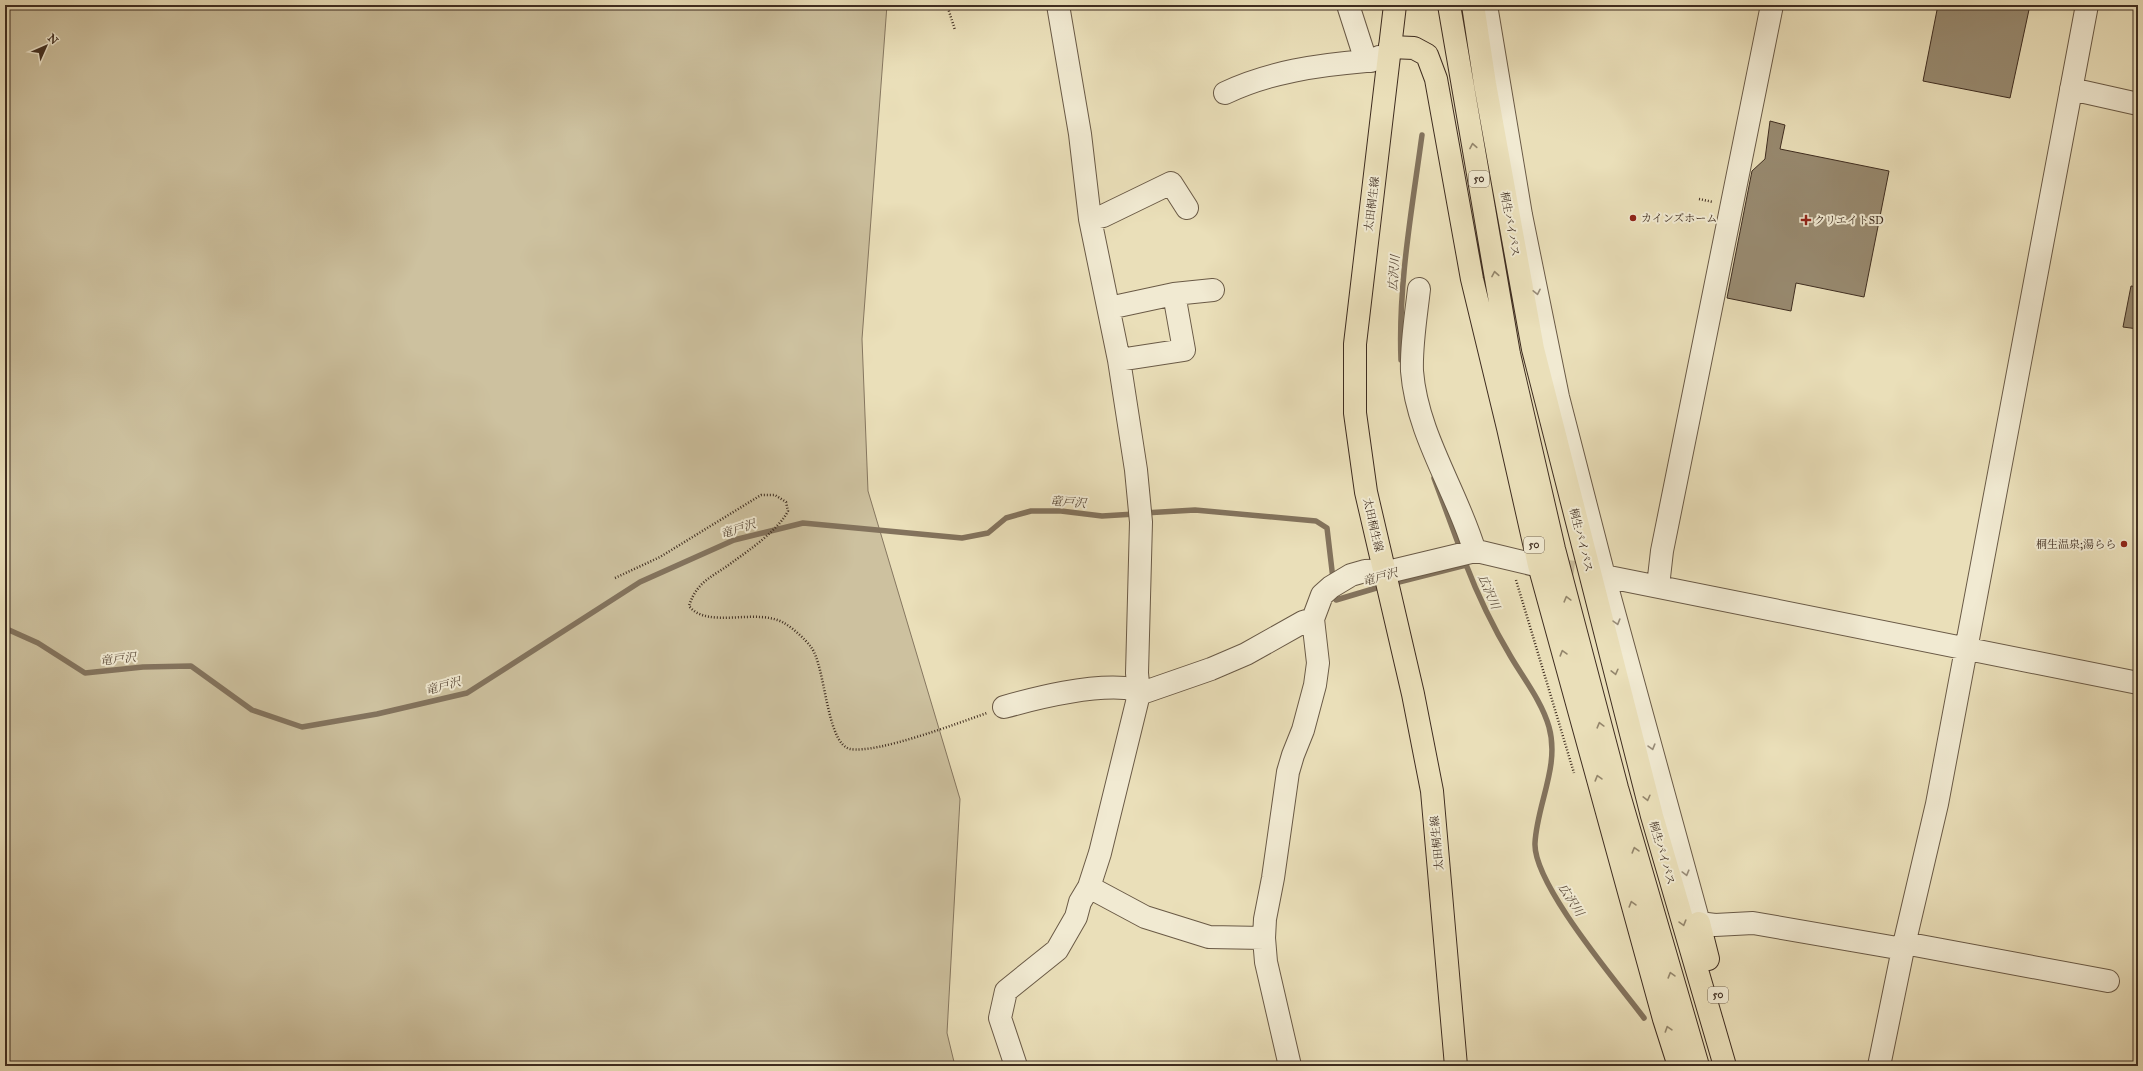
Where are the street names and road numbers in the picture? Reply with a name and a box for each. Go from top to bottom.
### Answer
road number: 50 [1469,171,1489,187]
street label: 太田桐生線 [1362,176,1382,232]
street label: 桐生バイパス [1498,190,1522,258]
street label: 太田桐生線 [1360,497,1386,553]
street label: 桐生バイパス [1567,507,1595,573]
road number: 50 [1524,537,1544,553]
street label: 太田桐生線 [1428,815,1446,871]
street label: 桐生バイパス [1647,820,1677,886]
road number: 50 [1708,987,1728,1003]

